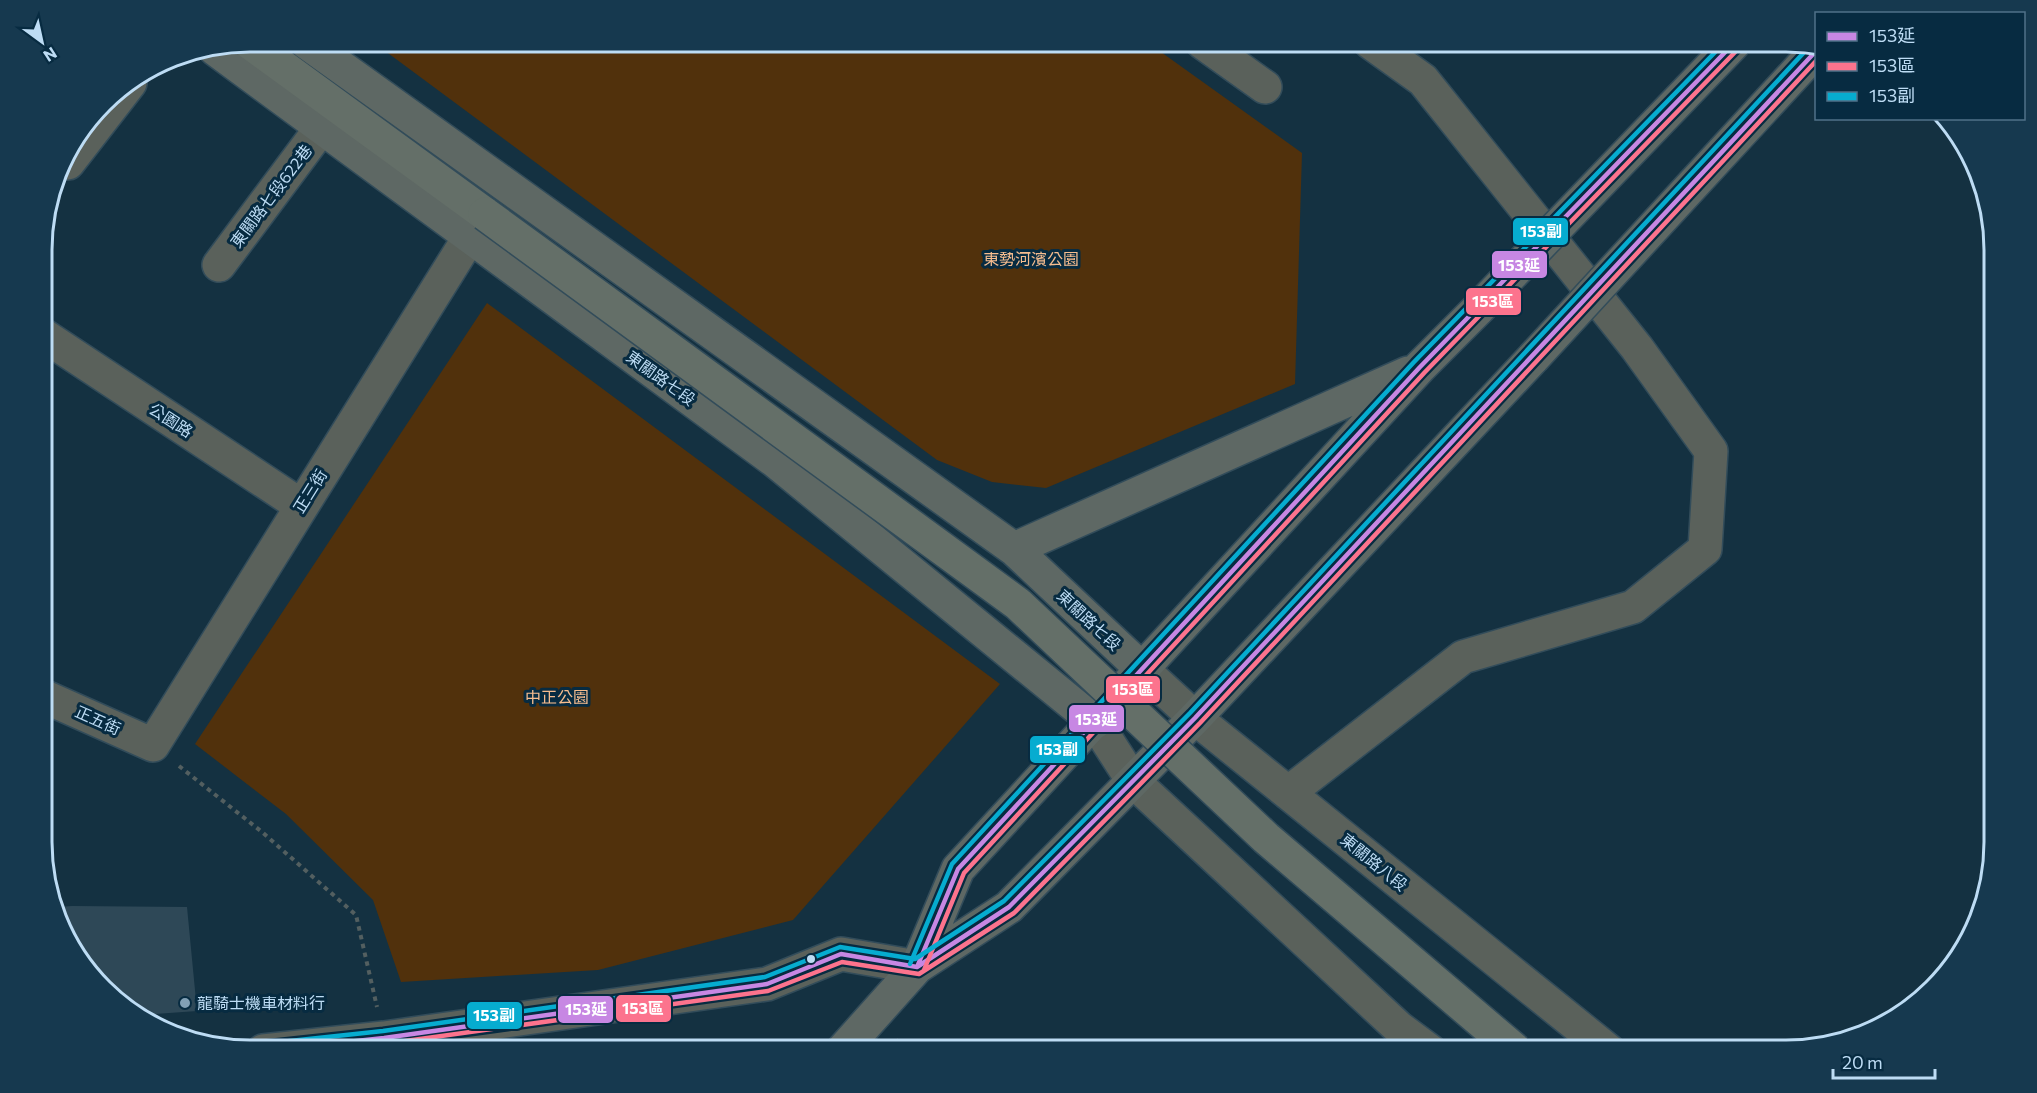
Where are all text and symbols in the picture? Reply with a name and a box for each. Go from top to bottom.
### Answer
north arrow [12,12,72,72]
legend [1815,12,2025,120]
text: 153延 [1869,24,1915,46]
text: N [40,44,61,66]
text: 153區 [1869,54,1915,76]
text: 153副 [1869,84,1915,106]
street label: 東關路七段622巷 [226,141,315,251]
line badge: 153副 [1512,217,1569,246]
text: 153副 [1520,221,1562,240]
park label: 東勢河濱公園 [983,249,1079,268]
line badge: 153延 [1491,250,1548,279]
text: 153延 [1498,255,1540,274]
line badge: 153區 [1465,287,1522,316]
text: 153區 [1472,291,1514,310]
street label: 東關路七段 [623,346,699,409]
street label: 公園路 [146,399,197,441]
street label: 正三街 [289,465,330,516]
street label: 東關路七段 [1054,585,1125,654]
line badge: 153區 [1105,675,1161,704]
text: 153區 [1112,679,1154,698]
park label: 中正公園 [525,687,589,706]
street label: 正五街 [72,701,124,738]
line badge: 153延 [1068,704,1125,733]
text: 153延 [1075,709,1117,728]
line badge: 153副 [1029,735,1086,764]
text: 153副 [1036,739,1078,758]
street label: 東關路八段 [1337,829,1411,894]
unlabelled marker [805,953,817,965]
place label: 龍騎士機車材料行 [197,993,325,1012]
line badge: 153區 [615,994,672,1023]
line badge: 153延 [557,995,614,1024]
marker: 龍騎士機車材料行 [178,996,192,1010]
text: 153區 [622,998,664,1017]
text: 153延 [565,999,607,1018]
line badge: 153副 [466,1001,523,1030]
text: 153副 [473,1005,515,1024]
scale bar [1833,1042,1935,1080]
text: 20 m [1842,1051,1883,1073]

